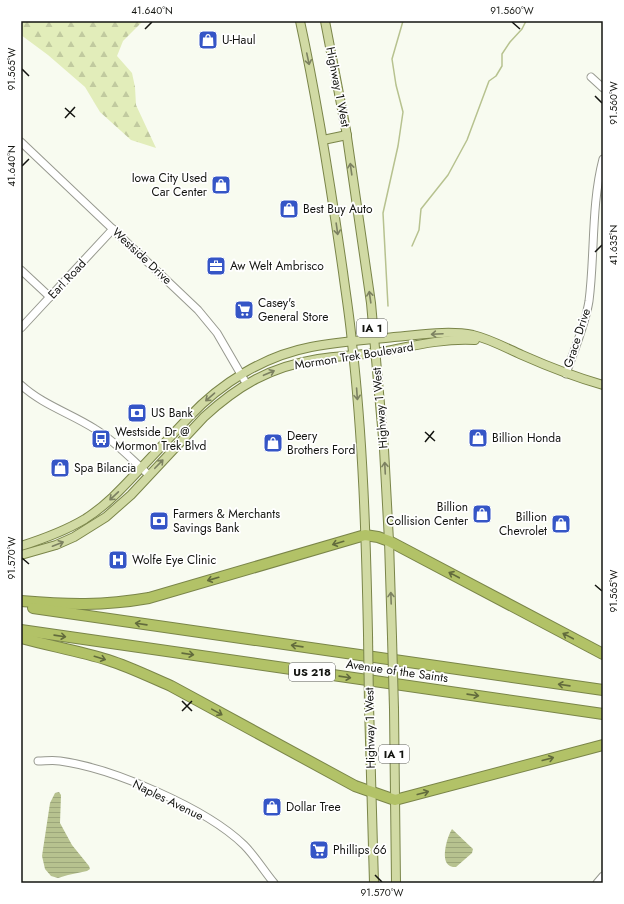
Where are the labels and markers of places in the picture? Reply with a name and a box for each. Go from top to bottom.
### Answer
shop icon: U-Haul [197,29,219,51]
place label: U-Haul [222,31,255,49]
place label: Iowa City Used Car Center [132,169,208,201]
shop icon: Iowa City Used Car Center [210,174,232,196]
shop icon: Best Buy Auto [278,198,300,220]
place label: Best Buy Auto [303,200,373,218]
office icon: Aw Welt Ambrisco [205,255,227,277]
place label: Aw Welt Ambrisco [230,257,324,275]
place label: Casey's General Store [258,294,328,326]
supermarket icon: Casey's General Store [233,299,255,321]
bank icon: US Bank [126,402,148,424]
place label: US Bank [151,404,193,422]
place label: Westside Dr @ Mormon Trek Blvd [115,423,206,455]
place label: Deery Brothers Ford [287,427,355,459]
shop icon: Billion Honda [467,427,489,449]
bus stop icon: Westside Dr @ Mormon Trek Blvd [90,428,112,450]
place label: Billion Honda [492,429,561,447]
shop icon: Deery Brothers Ford [262,432,284,454]
shop icon: Spa Bilancia [49,457,71,479]
place label: Spa Bilancia [74,459,136,477]
place label: Billion Collision Center [386,498,469,530]
shop icon: Billion Collision Center [471,503,493,525]
place label: Farmers & Merchants Savings Bank [173,505,280,537]
place label: Billion Chevrolet [499,508,547,540]
bank icon: Farmers & Merchants Savings Bank [148,510,170,532]
shop icon: Billion Chevrolet [550,513,572,535]
hospital icon: Wolfe Eye Clinic [107,549,129,571]
place label: Wolfe Eye Clinic [132,551,216,569]
shop icon: Dollar Tree [261,796,283,818]
place label: Dollar Tree [286,798,341,816]
supermarket icon: Phillips 66 [308,839,330,861]
place label: Phillips 66 [333,841,387,859]

